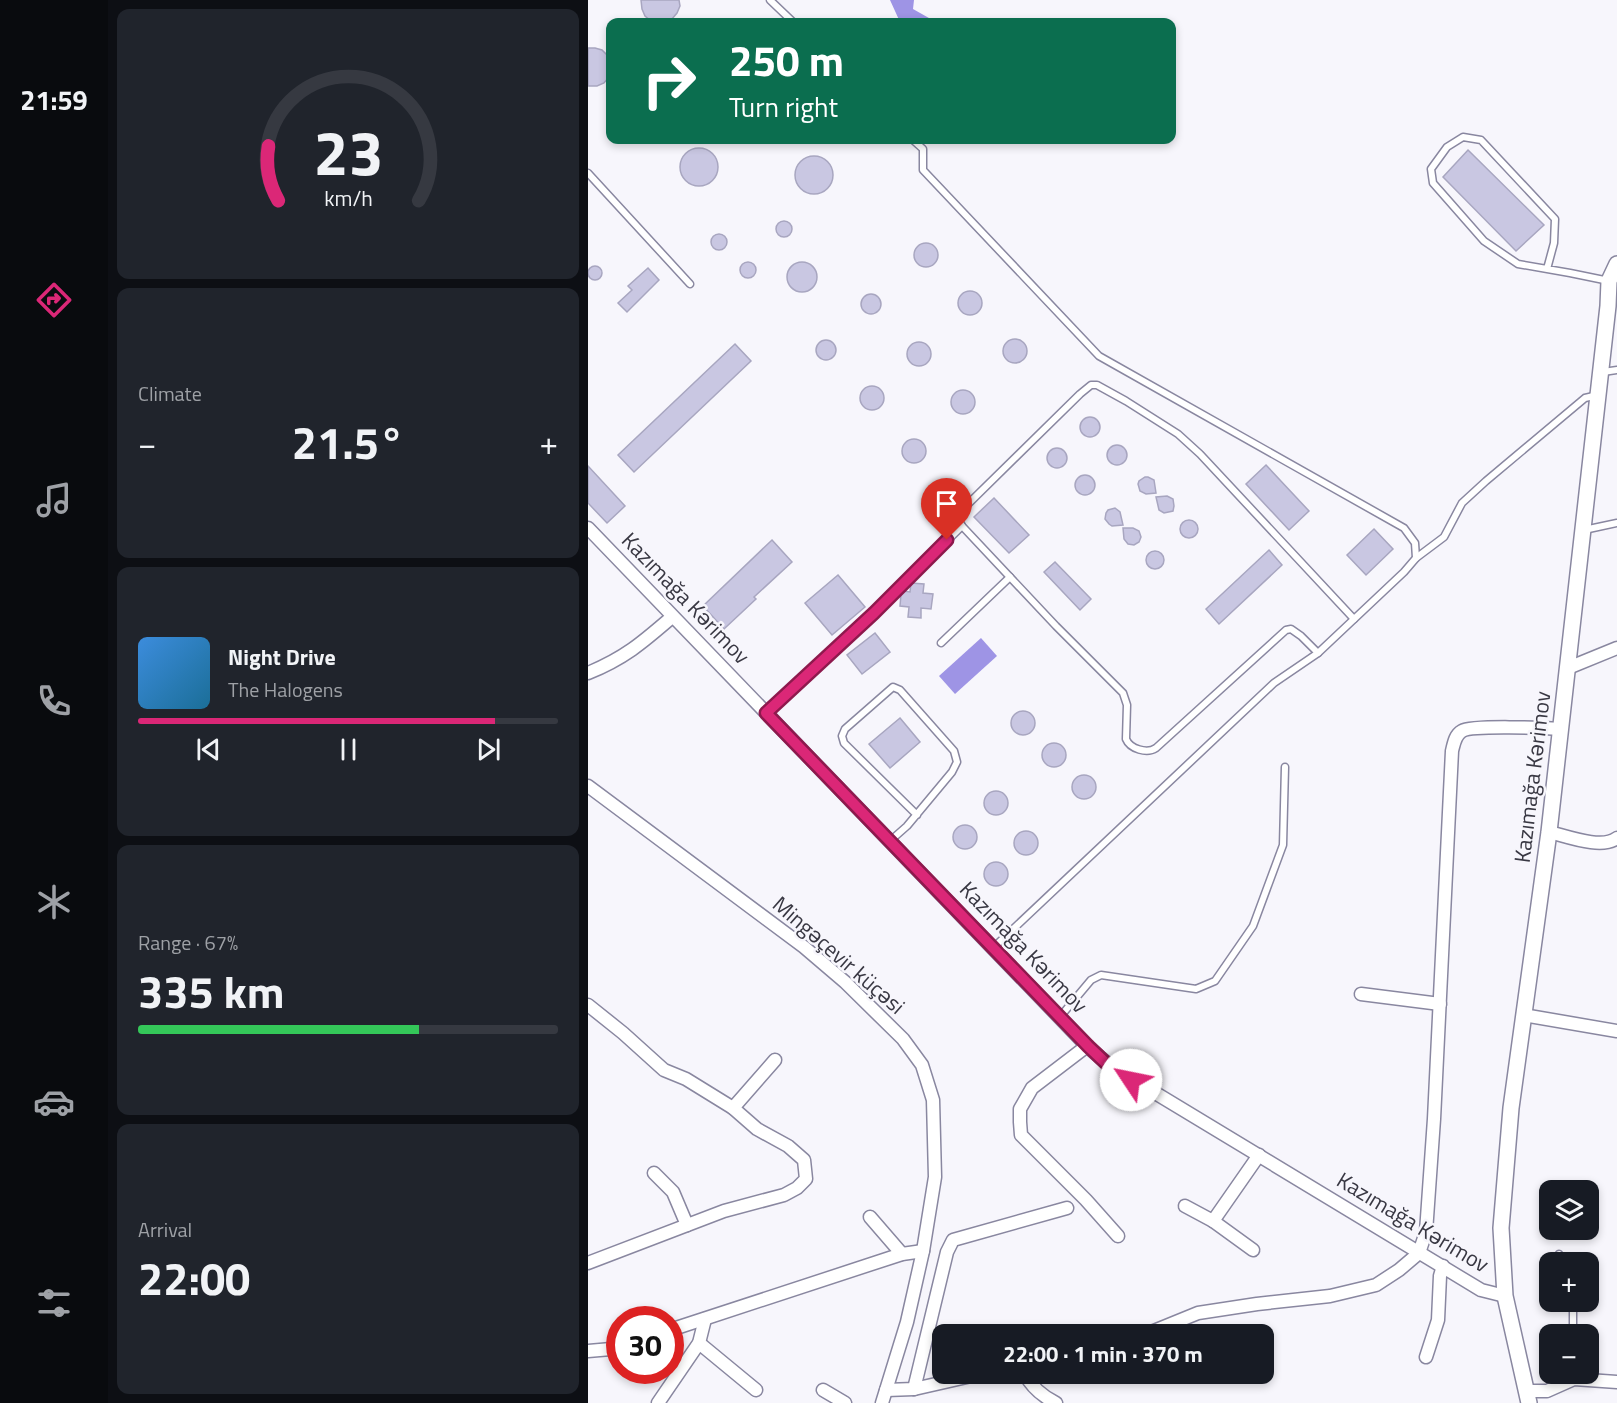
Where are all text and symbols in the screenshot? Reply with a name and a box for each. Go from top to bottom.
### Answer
text: 250 m [729,28,844,92]
icon: right [630,42,708,120]
text: 21:59 [20,79,88,120]
text: Turn right [729,86,838,127]
text: 23 [313,104,383,199]
text: km/h [324,182,372,214]
icon: directions [33,279,75,321]
text: Climate [138,378,202,409]
text: 21.5° [292,408,404,476]
text: − [138,418,156,468]
text: + [540,418,558,468]
pin [921,478,972,540]
icon: music [33,479,75,521]
icon: arrive [930,487,963,520]
street label: Kazımağa Kərimov [614,524,758,672]
text: Night Drive [228,640,336,674]
text: The Halogens [228,674,343,705]
icon: phone [33,680,75,722]
street label: Kazımağa Kərimov [1505,689,1559,865]
icon: previous [192,733,225,766]
icon: pause [332,733,365,766]
icon: next [472,733,505,766]
street label: Kazımağa Kərimov [952,873,1096,1021]
icon: climate [33,881,75,923]
street label: Mingəçevir küçəsi [765,888,913,1022]
text: Range · 67% [138,927,238,958]
text: 335 km [138,957,284,1025]
position arrow [1099,1048,1163,1112]
icon: car [33,1081,75,1123]
street label: Kazımağa Kərimov [1330,1163,1496,1281]
map controls [1539,1180,1599,1384]
button: layers [1539,1180,1599,1240]
text: Arrival [138,1214,192,1245]
text: 22:00 [138,1244,250,1312]
button: + [1539,1252,1599,1312]
icon: filters [33,1282,75,1324]
speed limit sign: 30 [606,1306,684,1384]
button: − [1539,1324,1599,1384]
text: 22:00 · 1 min · 370 m [1003,1337,1203,1371]

